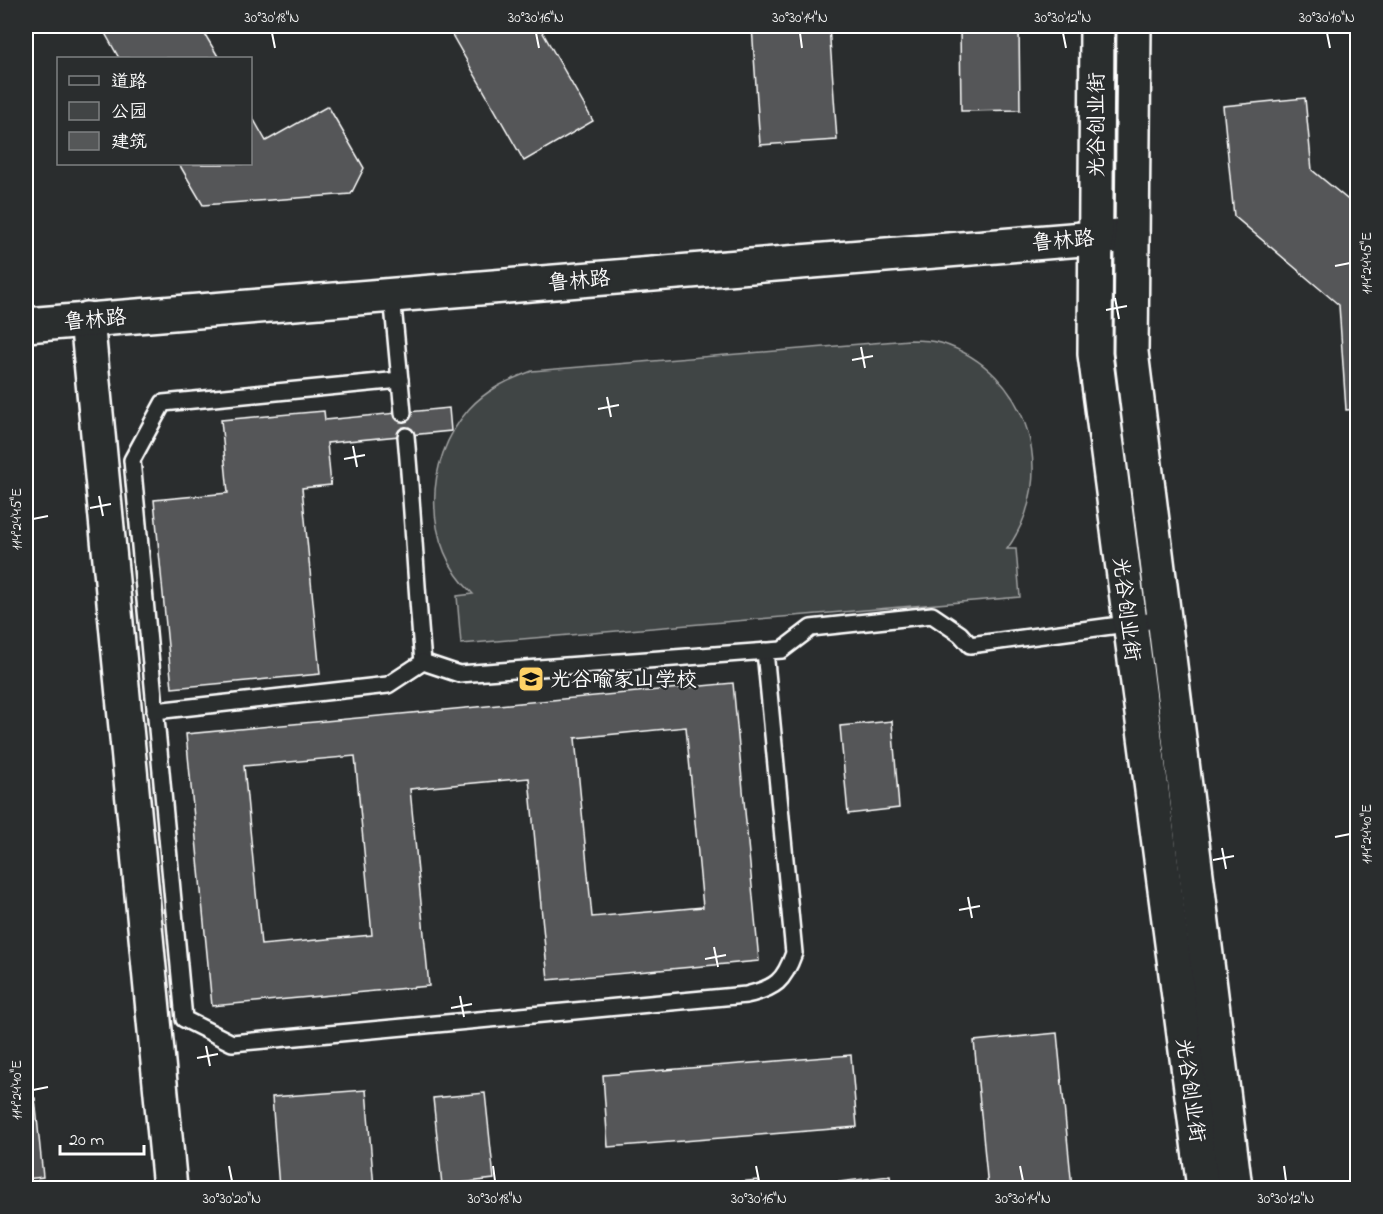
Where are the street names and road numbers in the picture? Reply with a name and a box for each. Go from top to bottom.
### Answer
street label: 光谷创业街 [1083,73,1113,178]
street label: 鲁林路 [1030,224,1096,260]
street label: 鲁林路 [546,264,612,300]
street label: 鲁林路 [62,303,128,339]
street label: 光谷创业街 [1104,555,1146,663]
street label: 光谷创业街 [1167,1036,1211,1144]

